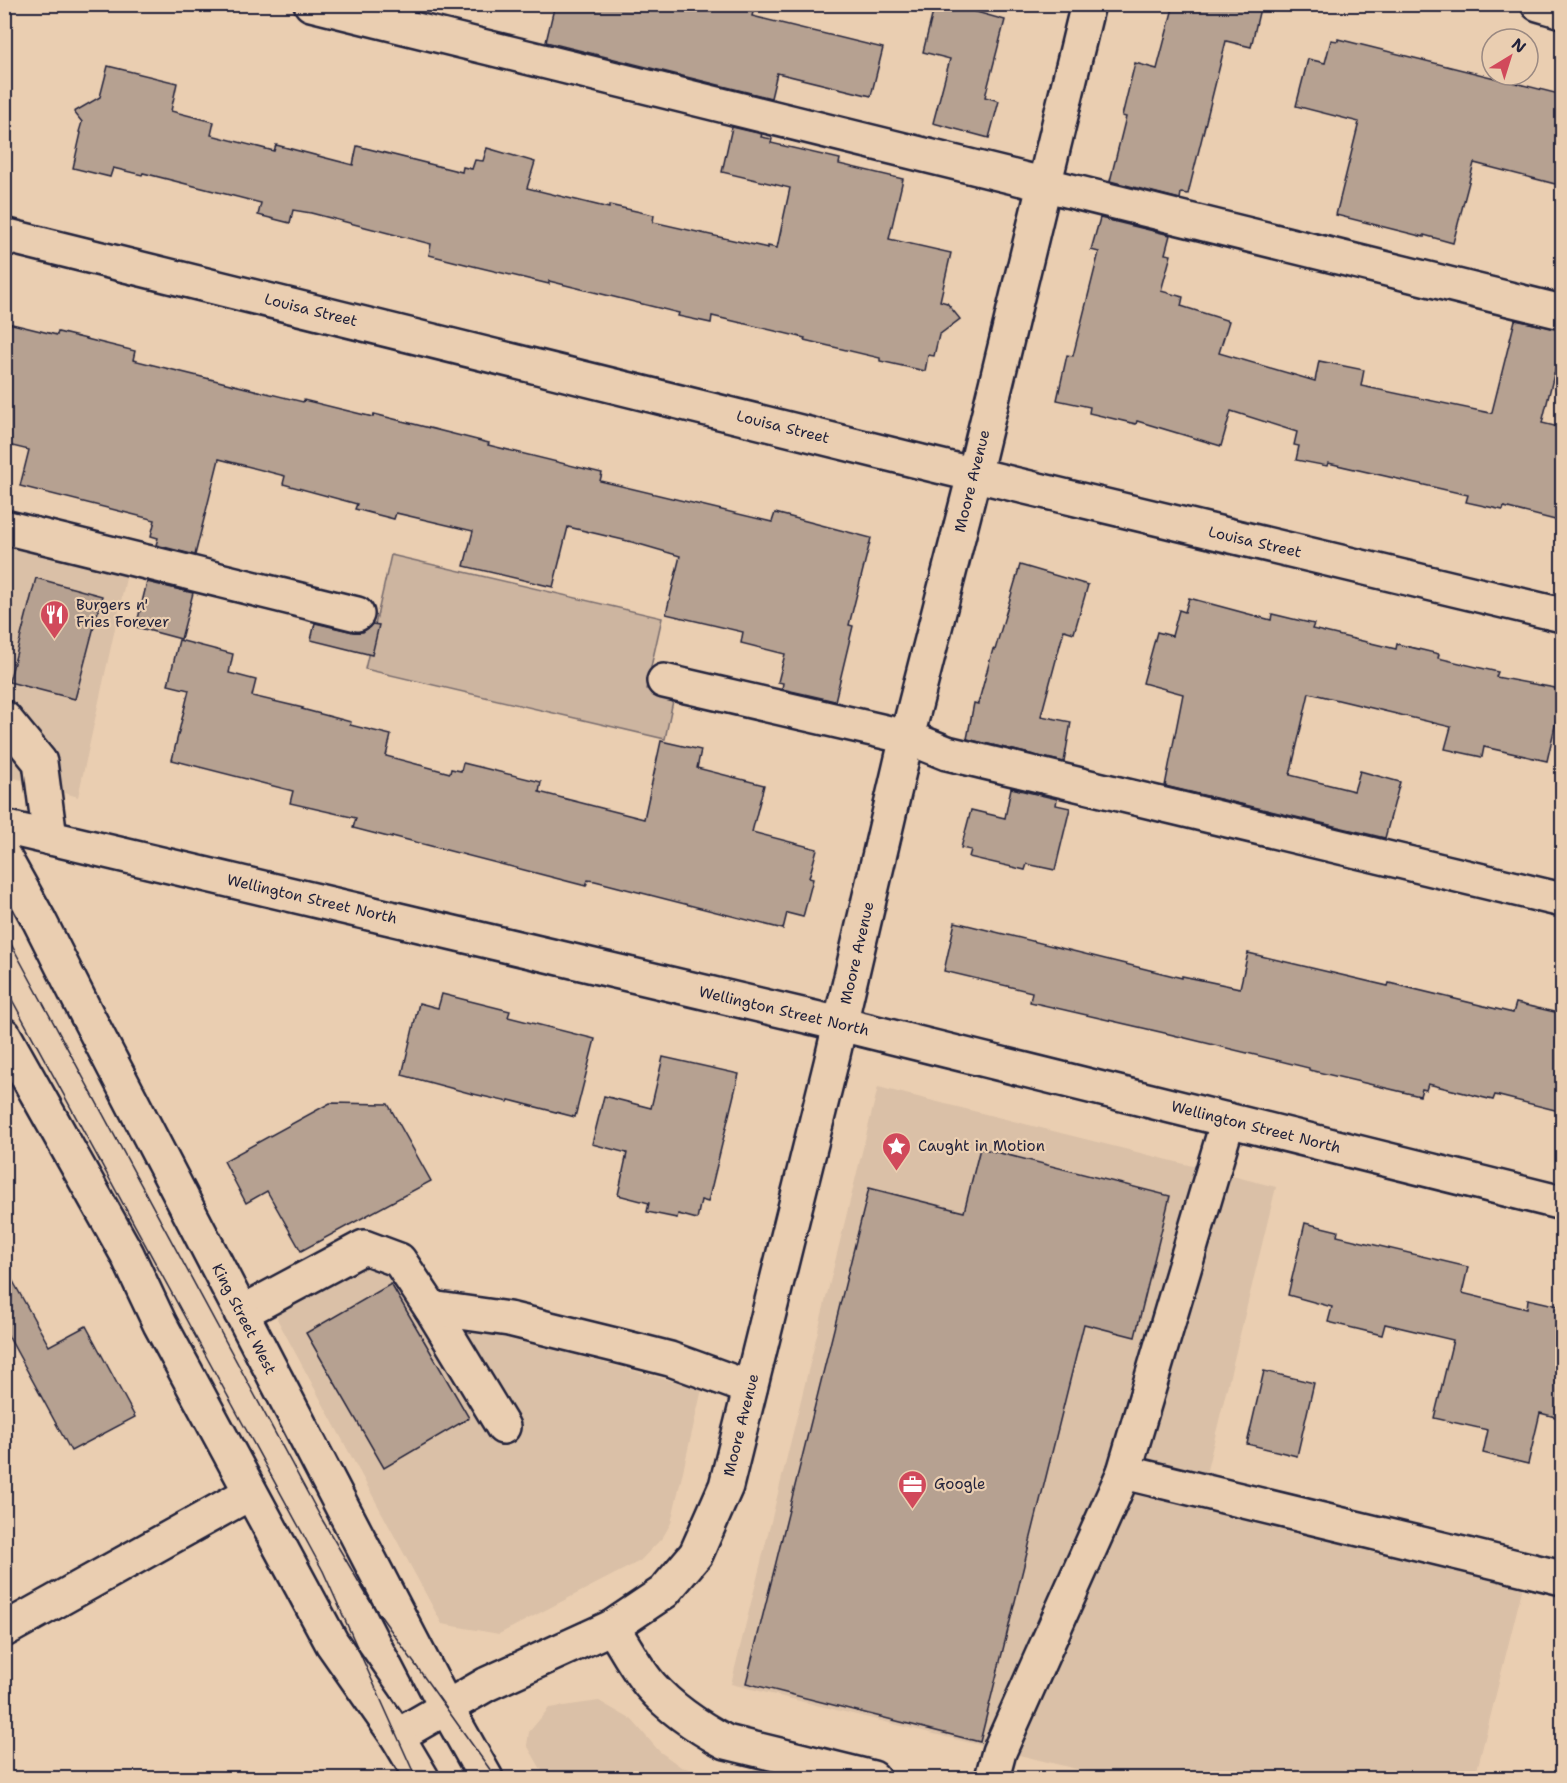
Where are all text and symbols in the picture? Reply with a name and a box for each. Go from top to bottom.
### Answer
north arrow [1480,27,1540,87]
text: N [1507,33,1530,58]
street label: Louisa Street [262,289,360,331]
street label: Louisa Street [734,406,832,448]
street label: Moore Avenue [950,428,994,534]
street label: Louisa Street [1206,522,1304,562]
place label: Burgers n' Fries Forever [76,595,169,632]
restaurant icon: Burgers n' Fries Forever [39,598,71,640]
street label: Wellington Street North [225,870,399,928]
street label: Moore Avenue [835,900,879,1006]
street label: Wellington Street North [697,982,871,1040]
street label: Wellington Street North [1169,1096,1343,1158]
place icon: Caught in Motion [881,1130,913,1172]
place label: Caught in Motion [918,1136,1045,1156]
street label: King Street West [207,1260,281,1378]
street label: Moore Avenue [719,1372,763,1478]
office icon: Google [897,1468,929,1510]
place label: Google [934,1474,986,1494]

